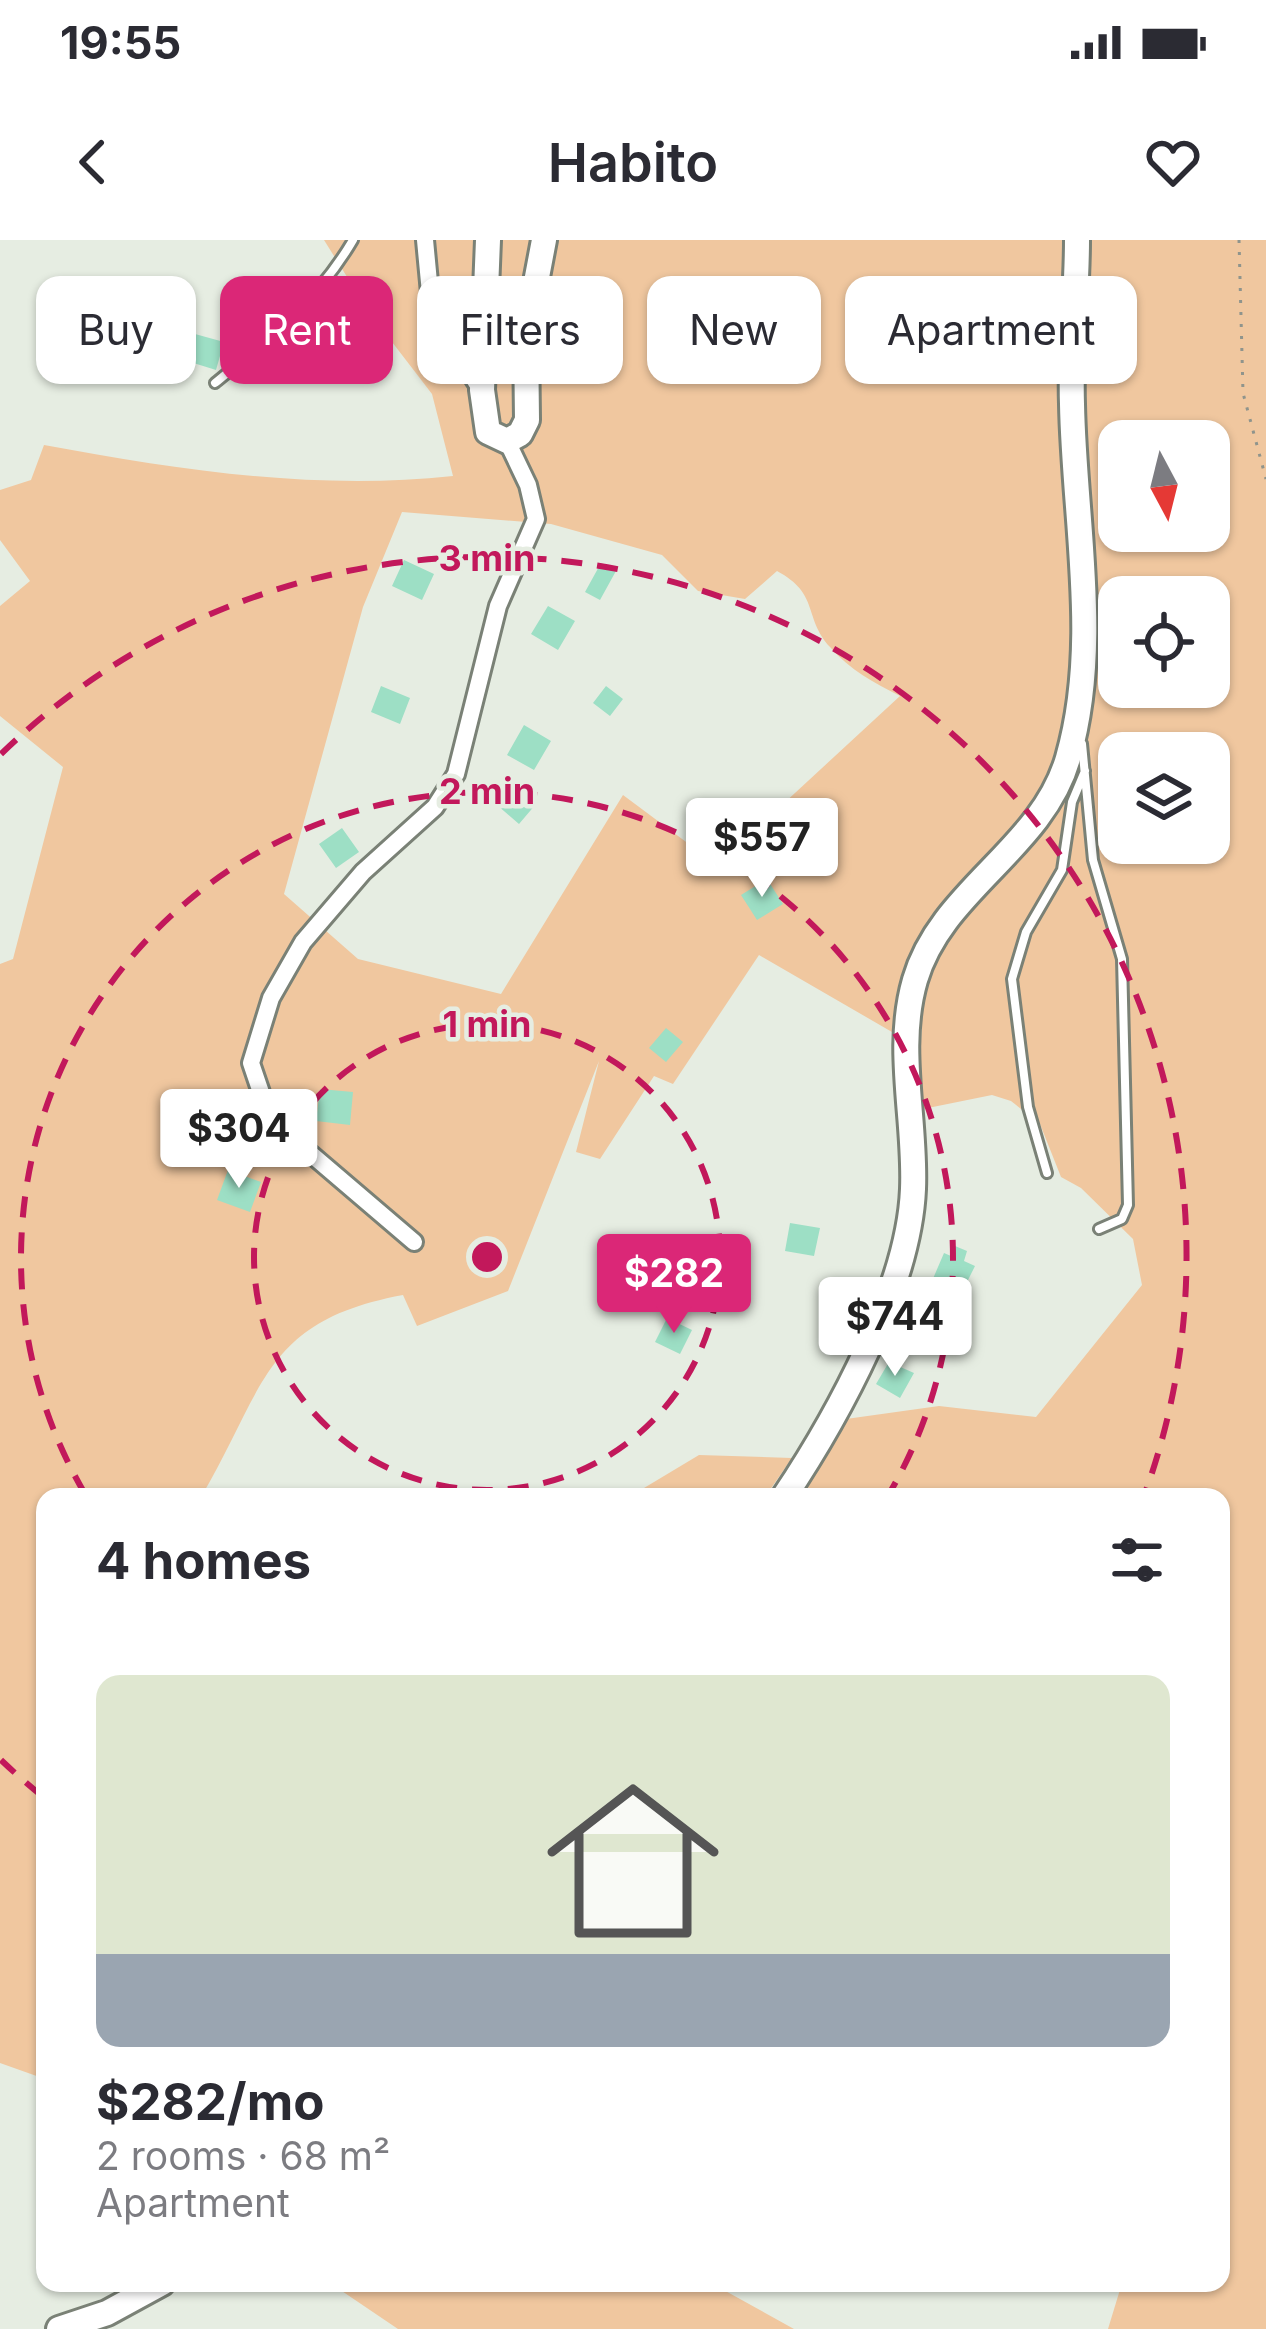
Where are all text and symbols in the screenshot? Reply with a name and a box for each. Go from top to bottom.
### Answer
text: 19:55 [60,15,181,70]
icon: back [60,129,126,195]
icon: heart [1140,129,1206,195]
text: Habito [548,130,718,195]
chip: Buy [36,276,196,384]
chip: Rent [220,276,393,384]
chip: Filters [417,276,623,384]
chip: New [647,276,821,384]
chip: Apartment [845,276,1137,384]
north arrow [1098,420,1230,552]
map controls [1098,420,1230,864]
text: 3 min [439,536,535,580]
button: locate [1098,576,1230,708]
button: layers [1098,732,1230,864]
text: 2 min [439,769,535,813]
pin: $557 [691,798,833,900]
text: $557 [713,813,811,860]
text: 1 min [442,1002,532,1046]
pin: $304 [168,1089,310,1191]
text: $304 [187,1104,291,1151]
pin: $282 [603,1234,745,1336]
centre of rings [466,1236,508,1278]
text: $282 [624,1249,724,1296]
pin: $744 [824,1277,966,1379]
text: $744 [846,1292,944,1339]
icon: filters [1104,1527,1170,1593]
text: 4 homes [96,1530,311,1591]
icon: home [525,1753,741,1969]
text: $282/mo [96,2071,324,2132]
text: 2 rooms · 68 m² [96,2132,390,2179]
text: Apartment [96,2179,290,2226]

